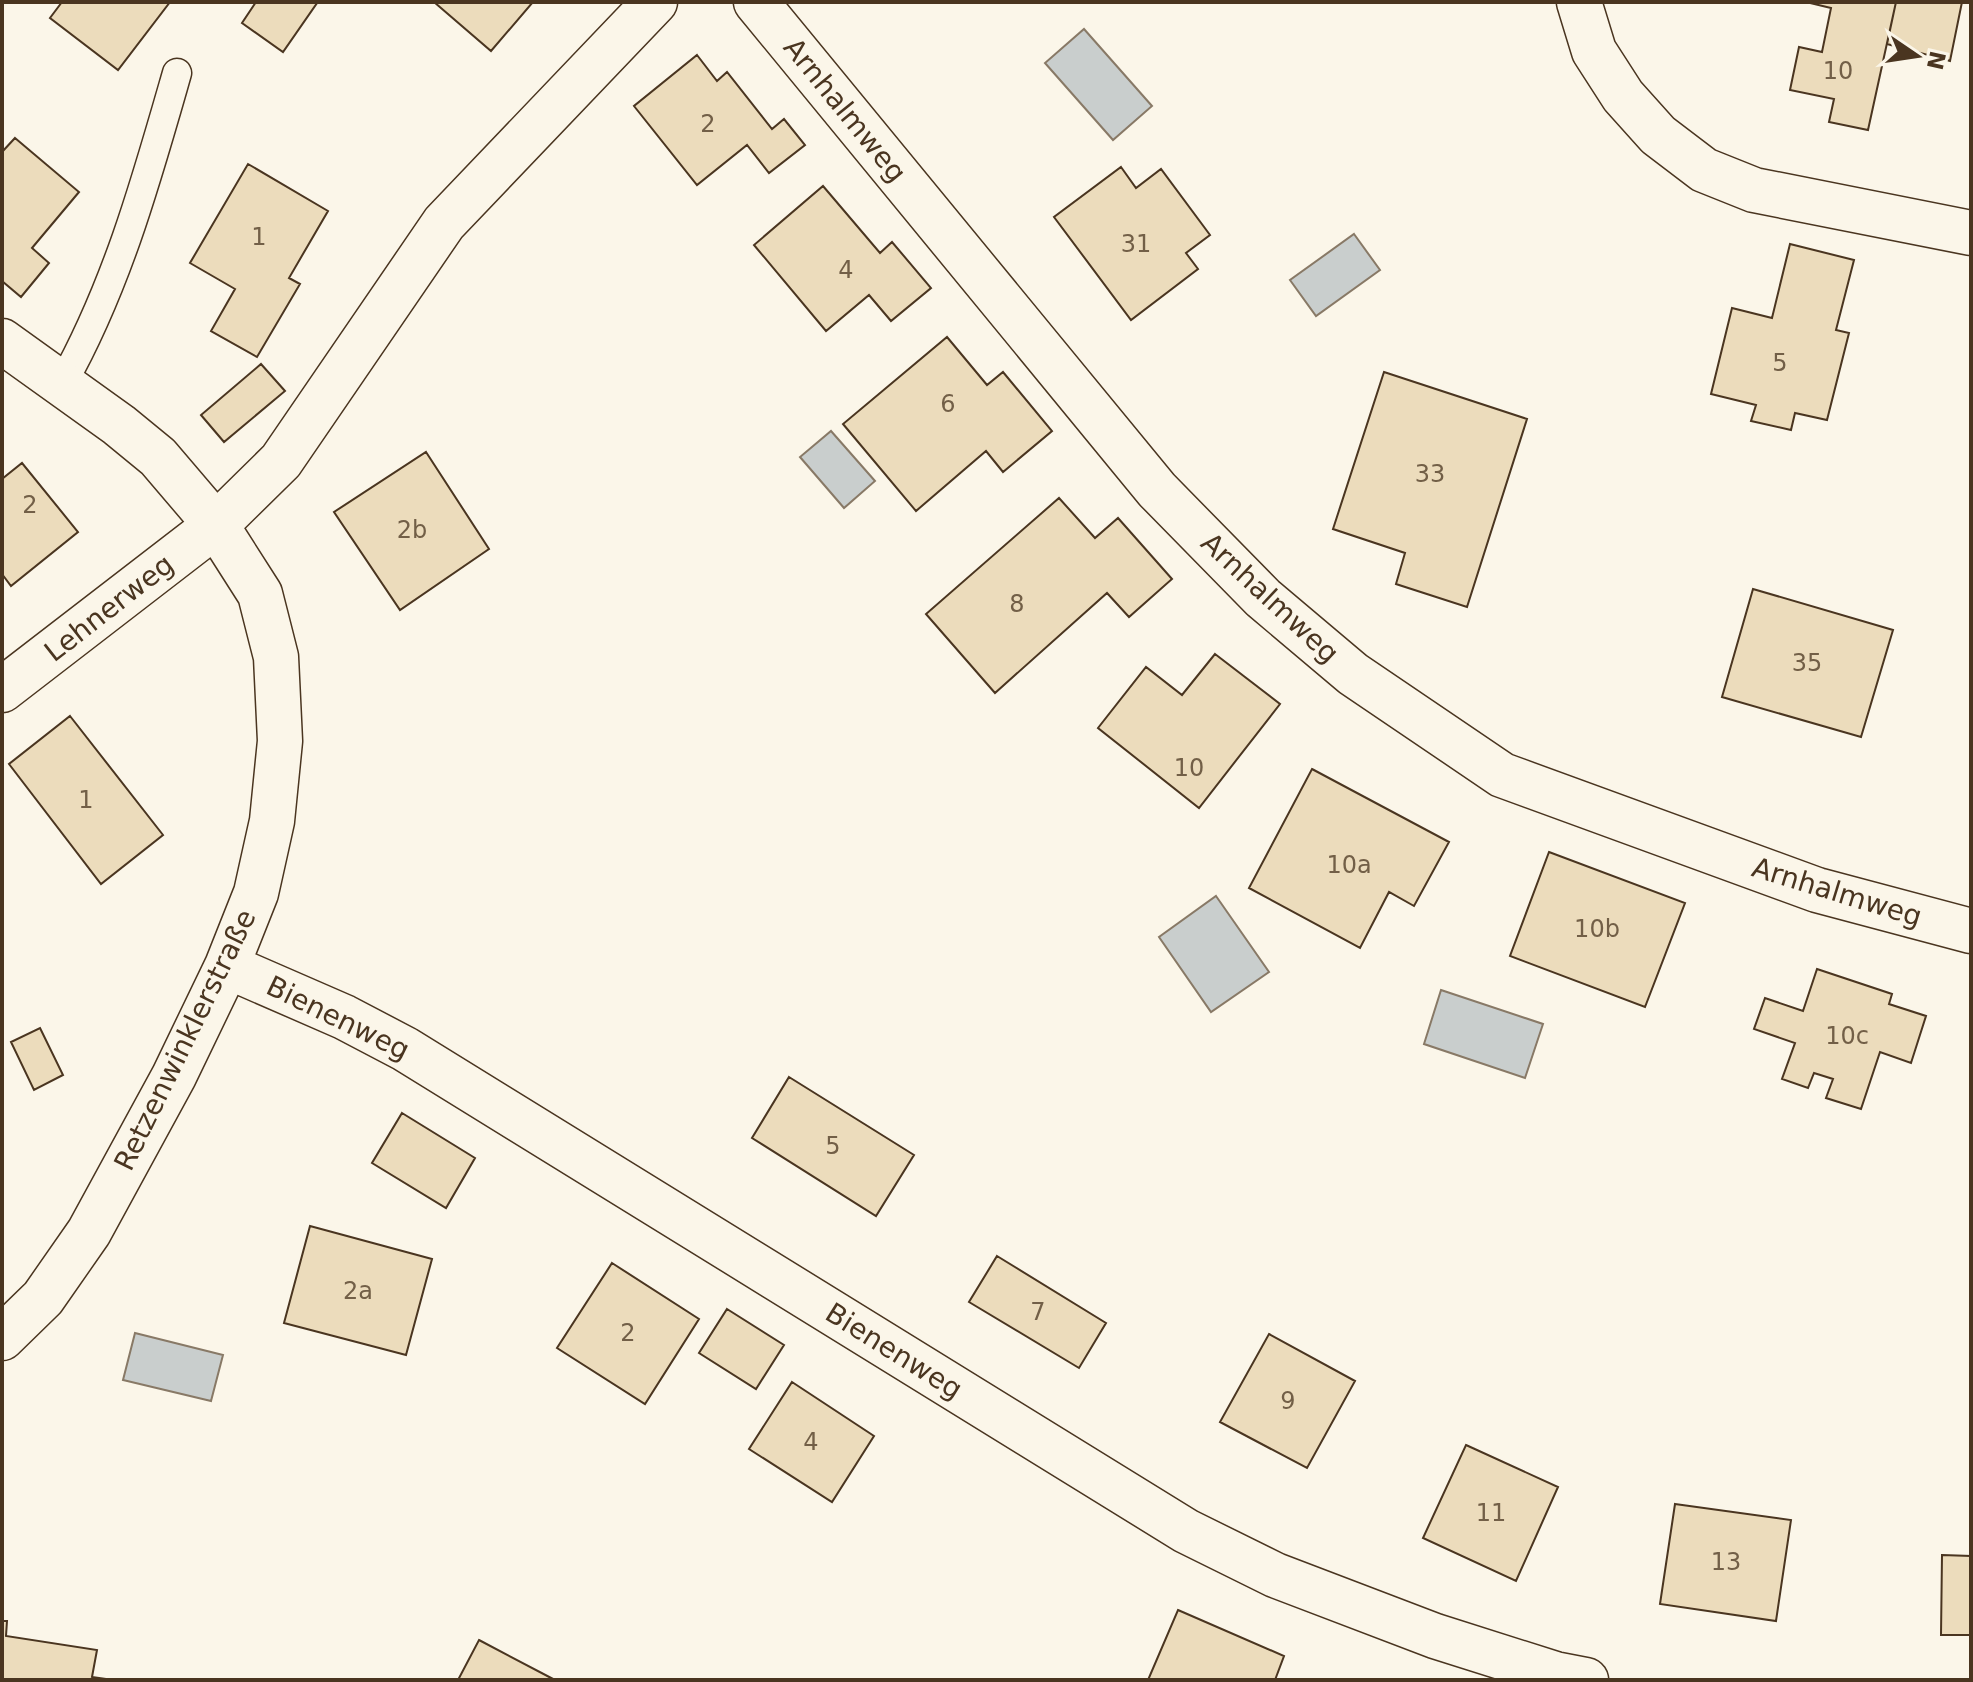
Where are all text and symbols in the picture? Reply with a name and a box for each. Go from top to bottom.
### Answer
north arrow [1877,16,1957,96]
street label: Arnhalmweg [777,31,913,189]
text: N [1922,49,1950,72]
house number: 10 [1823,57,1853,85]
house number: 2 [700,110,716,138]
house number: 1 [251,223,267,251]
house number: 31 [1121,230,1151,258]
house number: 4 [838,256,854,284]
house number: 5 [1772,349,1788,377]
house number: 6 [940,390,956,418]
house number: 33 [1415,460,1445,488]
house number: 2 [22,491,38,519]
house number: 2b [397,516,427,544]
street label: Arnhalmweg [1194,526,1346,670]
street label: Lehnerweg [38,547,180,669]
house number: 8 [1009,590,1025,618]
house number: 35 [1792,649,1822,677]
house number: 10 [1174,754,1204,782]
house number: 1 [78,786,94,814]
house number: 10a [1326,851,1372,879]
street label: Arnhalmweg [1748,851,1926,933]
street label: Retzenwinklerstraße [107,904,263,1176]
house number: 10b [1574,915,1620,943]
street label: Bienenweg [261,969,415,1067]
house number: 10c [1825,1022,1869,1050]
house number: 5 [825,1132,841,1160]
house number: 2a [343,1277,373,1305]
street label: Bienenweg [820,1296,968,1406]
house number: 7 [1030,1298,1046,1326]
house number: 2 [620,1319,636,1347]
house number: 9 [1280,1387,1296,1415]
house number: 4 [803,1428,819,1456]
house number: 11 [1476,1499,1506,1527]
house number: 13 [1711,1548,1741,1576]

